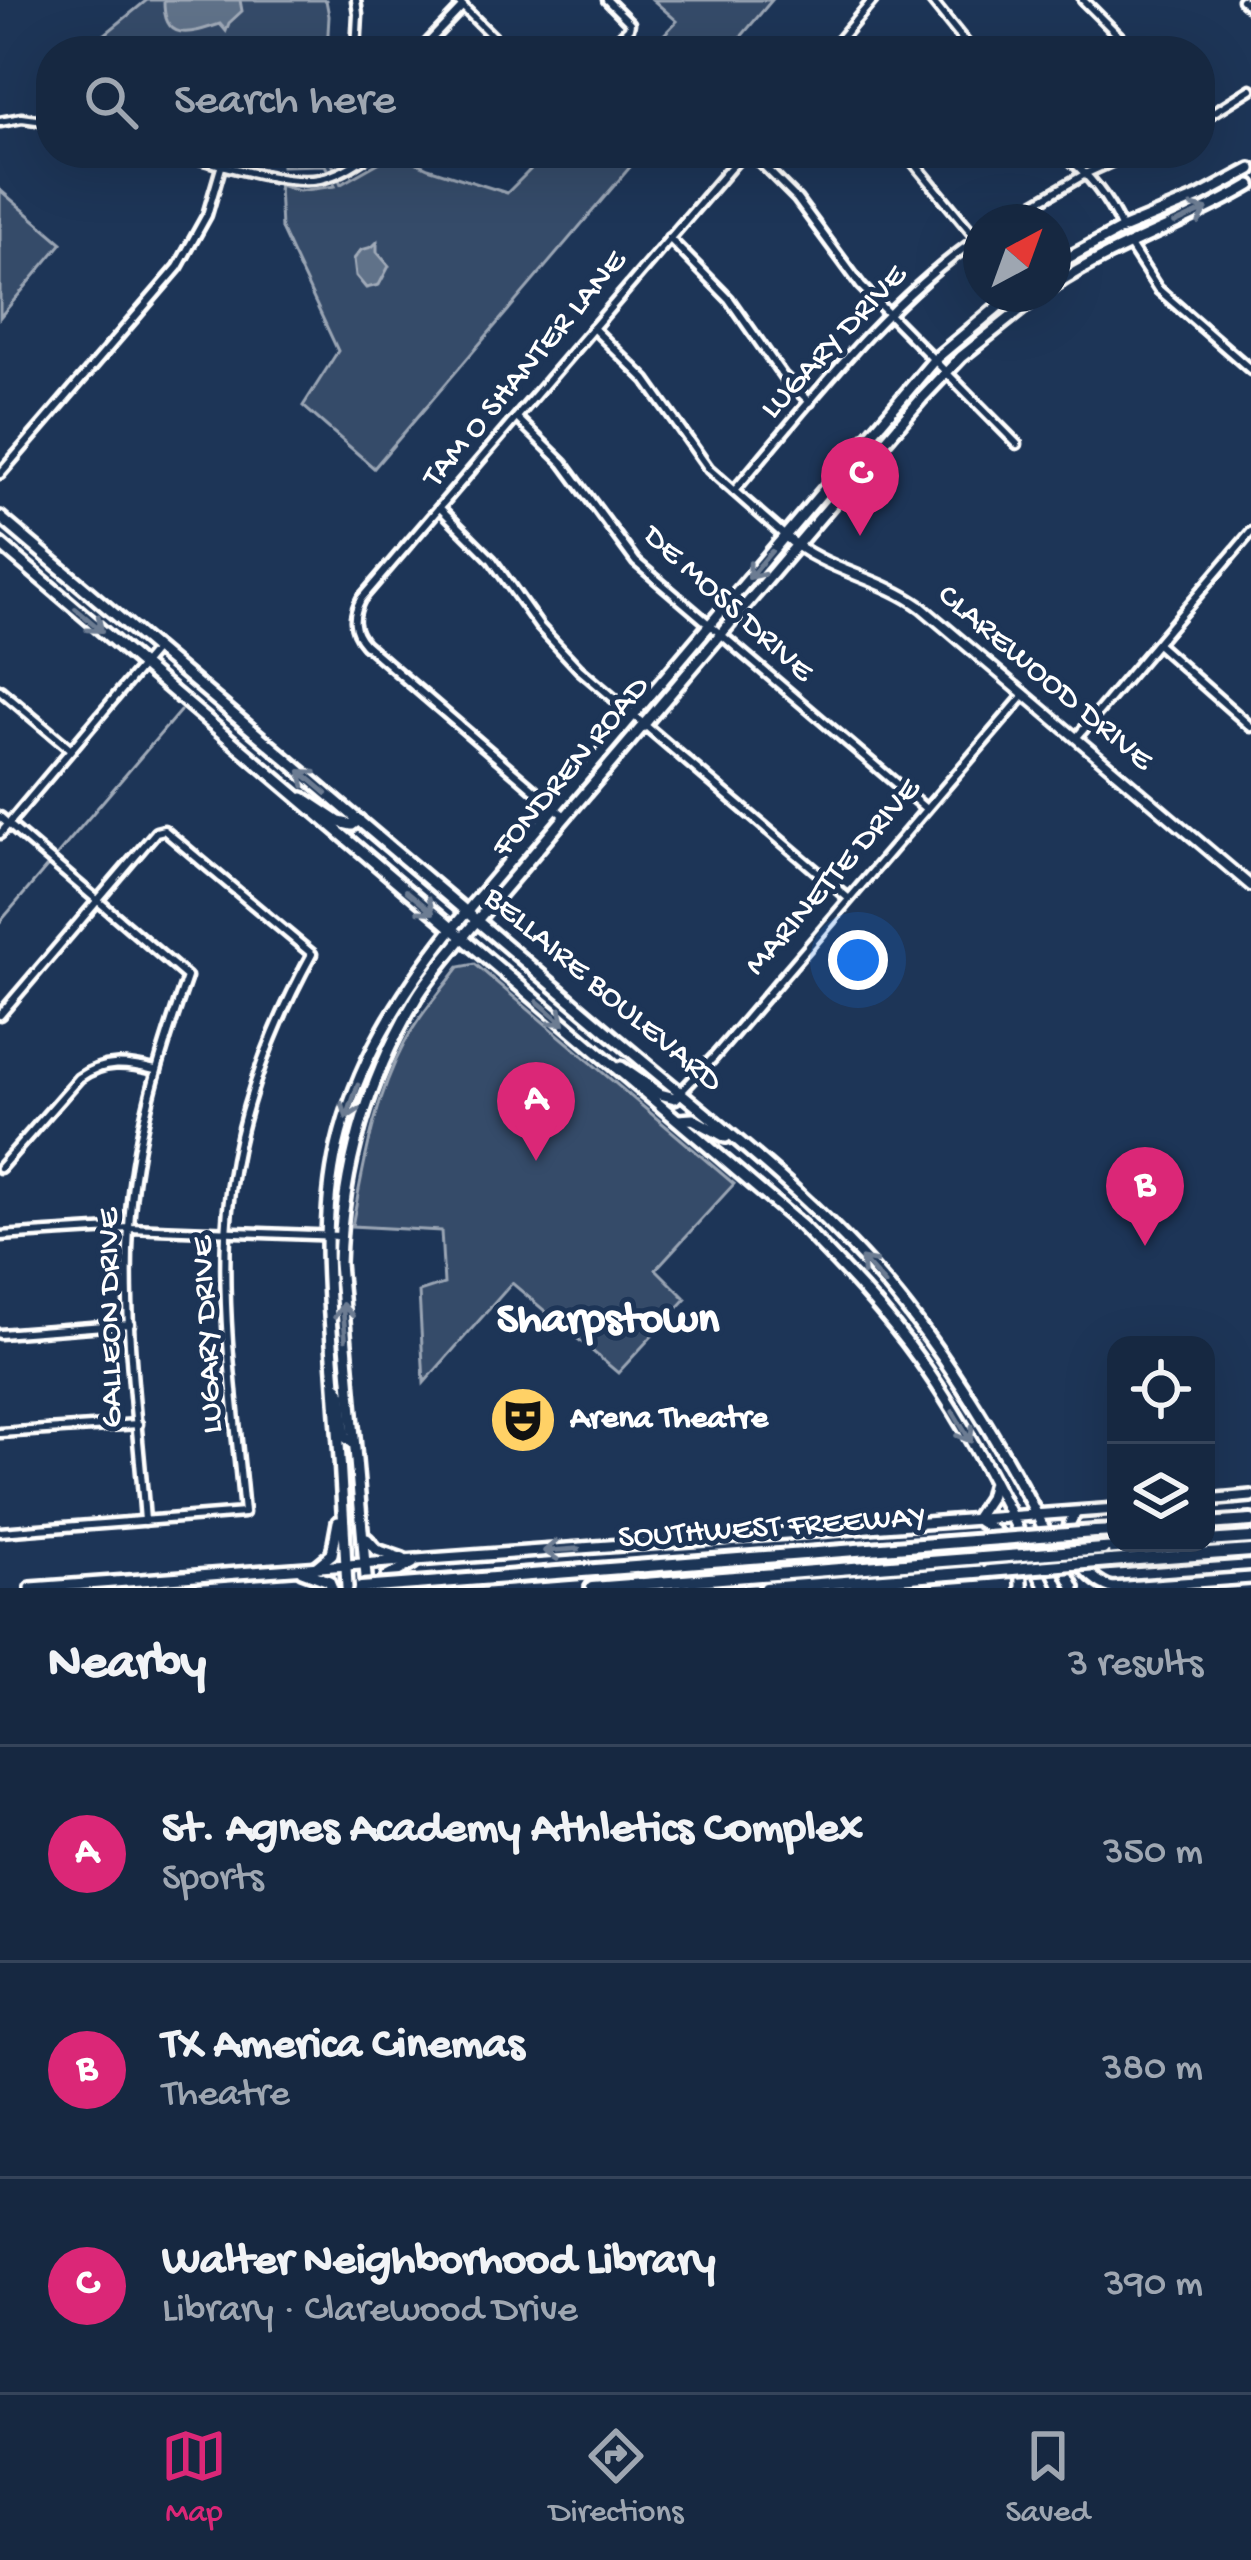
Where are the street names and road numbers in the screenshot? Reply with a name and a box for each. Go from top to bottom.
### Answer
street label: TAM O SHANTER LANE [414,243,637,498]
street label: LUGARY DRIVE [754,257,917,428]
street label: DE MOSS DRIVE [632,517,821,693]
street label: CLAREWOOD DRIVE [928,578,1161,781]
street label: FONDREN ROAD [484,669,659,867]
street label: MARINETTE DRIVE [738,770,931,984]
street label: BELLAIRE BOULEVARD [474,880,730,1102]
street label: GALLEON DRIVE [91,1206,133,1428]
street label: LUGARY DRIVE [185,1234,233,1435]
street label: SOUTHWEST FREEWAY [617,1499,927,1559]

